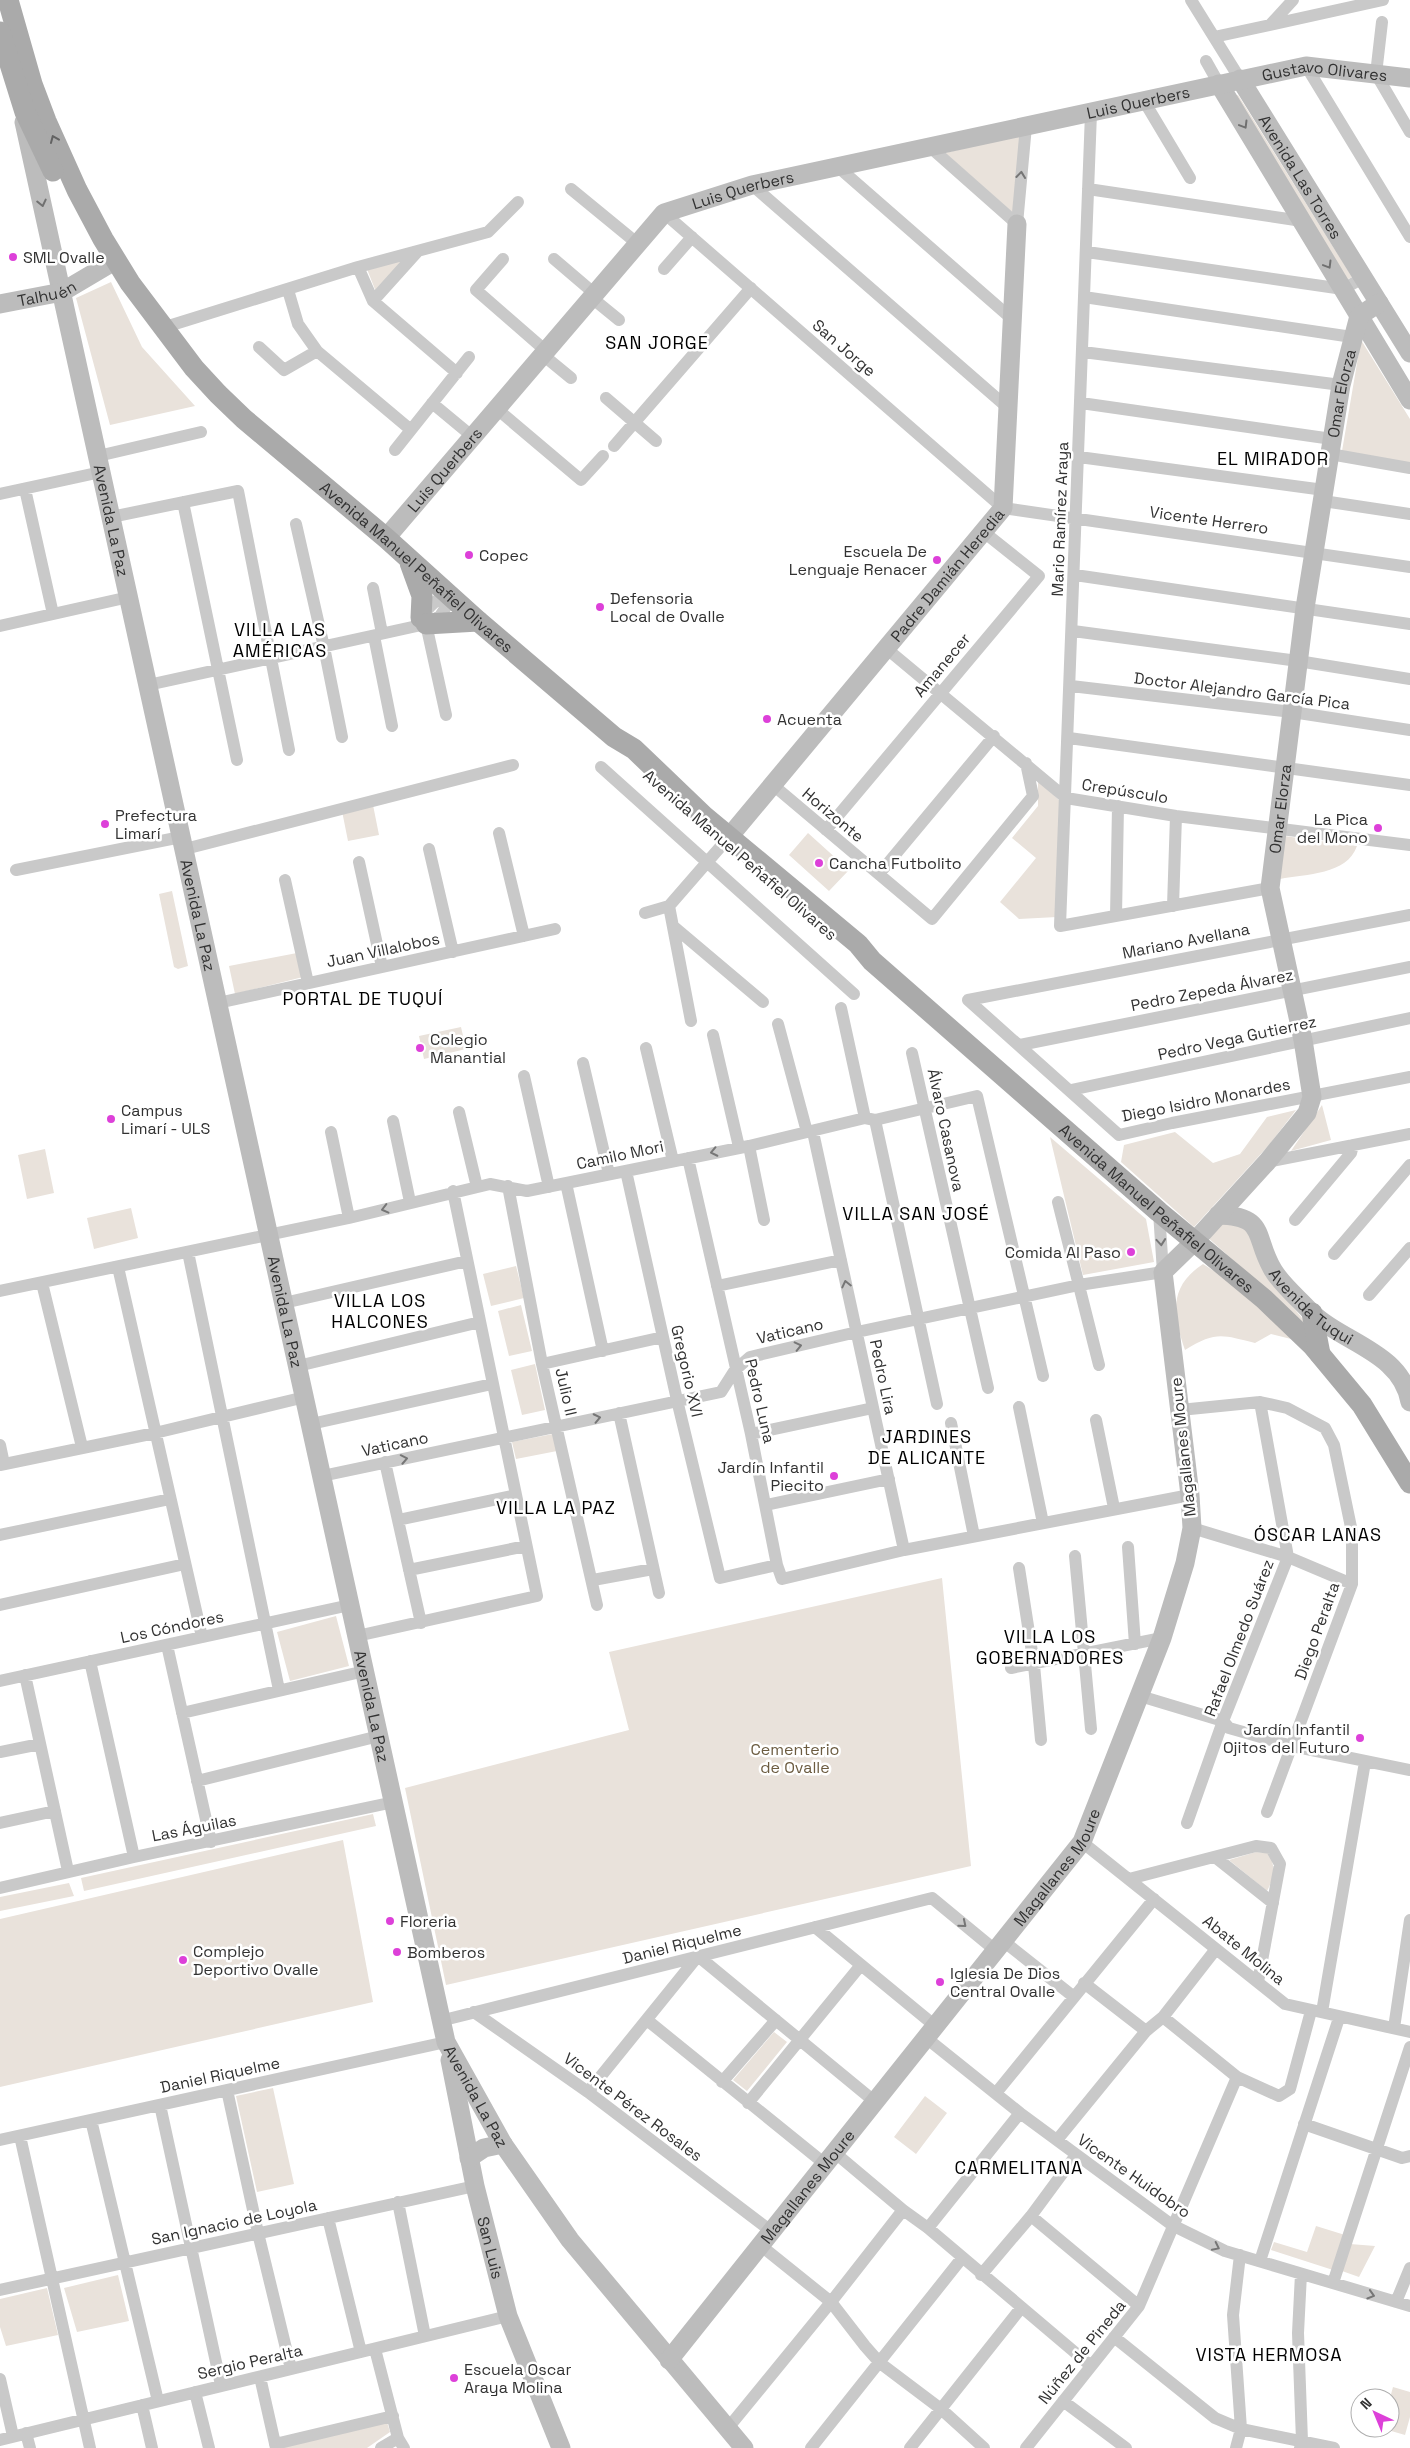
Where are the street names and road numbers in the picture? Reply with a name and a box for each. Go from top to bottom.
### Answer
street label: Gustavo Olivares [1260,56,1388,86]
street label: Luis Querbers [1085,81,1192,123]
street label: Avenida Las Torres [1254,111,1347,243]
street label: Luis Querbers [689,166,796,214]
street label: Talhuén [16,275,80,311]
street label: San Jorge [808,315,880,381]
street label: Omar Elorza [1322,347,1360,439]
street label: Luis Querbers [402,423,487,516]
street label: Mario Ramírez Araya [1047,441,1073,597]
street label: Avenida La Paz [89,463,134,578]
street label: Avenida Manuel Peñafiel Olivares [316,477,518,657]
street label: Vicente Herrero [1148,501,1270,539]
street label: Padre Damián Heredia [886,504,1009,646]
street label: Amanecer [909,629,975,701]
street label: Doctor Alejandro García Pica [1133,667,1351,715]
street label: Omar Elorza [1264,763,1296,855]
street label: Avenida Manuel Peñafiel Olivares [639,765,841,945]
street label: Crepúsculo [1080,774,1170,808]
street label: Horizonte [798,783,868,847]
street label: Avenida La Paz [176,857,221,973]
street label: Mariano Avellana [1120,918,1252,964]
street label: Juan Villalobos [325,928,441,972]
street label: Pedro Zepeda Álvarez [1129,964,1295,1016]
street label: Pedro Vega Gutierrez [1156,1011,1318,1065]
street label: Álvaro Casanova [923,1067,969,1193]
street label: Diego Isidro Monardes [1120,1073,1292,1127]
street label: Avenida Manuel Peñafiel Olivares [1055,1119,1259,1297]
street label: Camilo Mori [574,1136,666,1174]
street label: Avenida La Paz [263,1254,308,1370]
street label: Avenida Tuqui [1264,1264,1357,1349]
street label: Vaticano [755,1313,825,1349]
street label: Gregorio XVI [666,1323,708,1419]
street label: Pedro Lira [865,1337,901,1417]
street label: Pedro Luna [740,1357,780,1445]
street label: Julio II [550,1366,582,1418]
street label: Magallanes Moure [1165,1376,1201,1518]
street label: Vaticano [360,1427,430,1461]
street label: Rafael Olmedo Suárez [1199,1557,1279,1719]
street label: Diego Peralta [1290,1579,1344,1683]
street label: Los Cóndores [119,1606,225,1648]
street label: Avenida La Paz [350,1648,395,1764]
street label: Magallanes Moure [1009,1805,1105,1930]
street label: Las Águilas [150,1810,238,1846]
street label: Abate Molina [1198,1910,1290,1990]
street label: Daniel Riquelme [620,1919,744,1969]
street label: Avenida La Paz [439,2041,513,2151]
street label: Vicente Pérez Rosales [559,2048,707,2166]
street label: Daniel Riquelme [158,2052,282,2098]
street label: Magallanes Moure [756,2125,859,2248]
street label: Vicente Huidobro [1073,2129,1195,2223]
street label: San Ignacio de Loyola [149,2194,319,2250]
street label: San Luis [473,2214,509,2281]
street label: Núñez de Pineda [1034,2296,1130,2408]
street label: Sergio Peralta [195,2340,305,2384]

